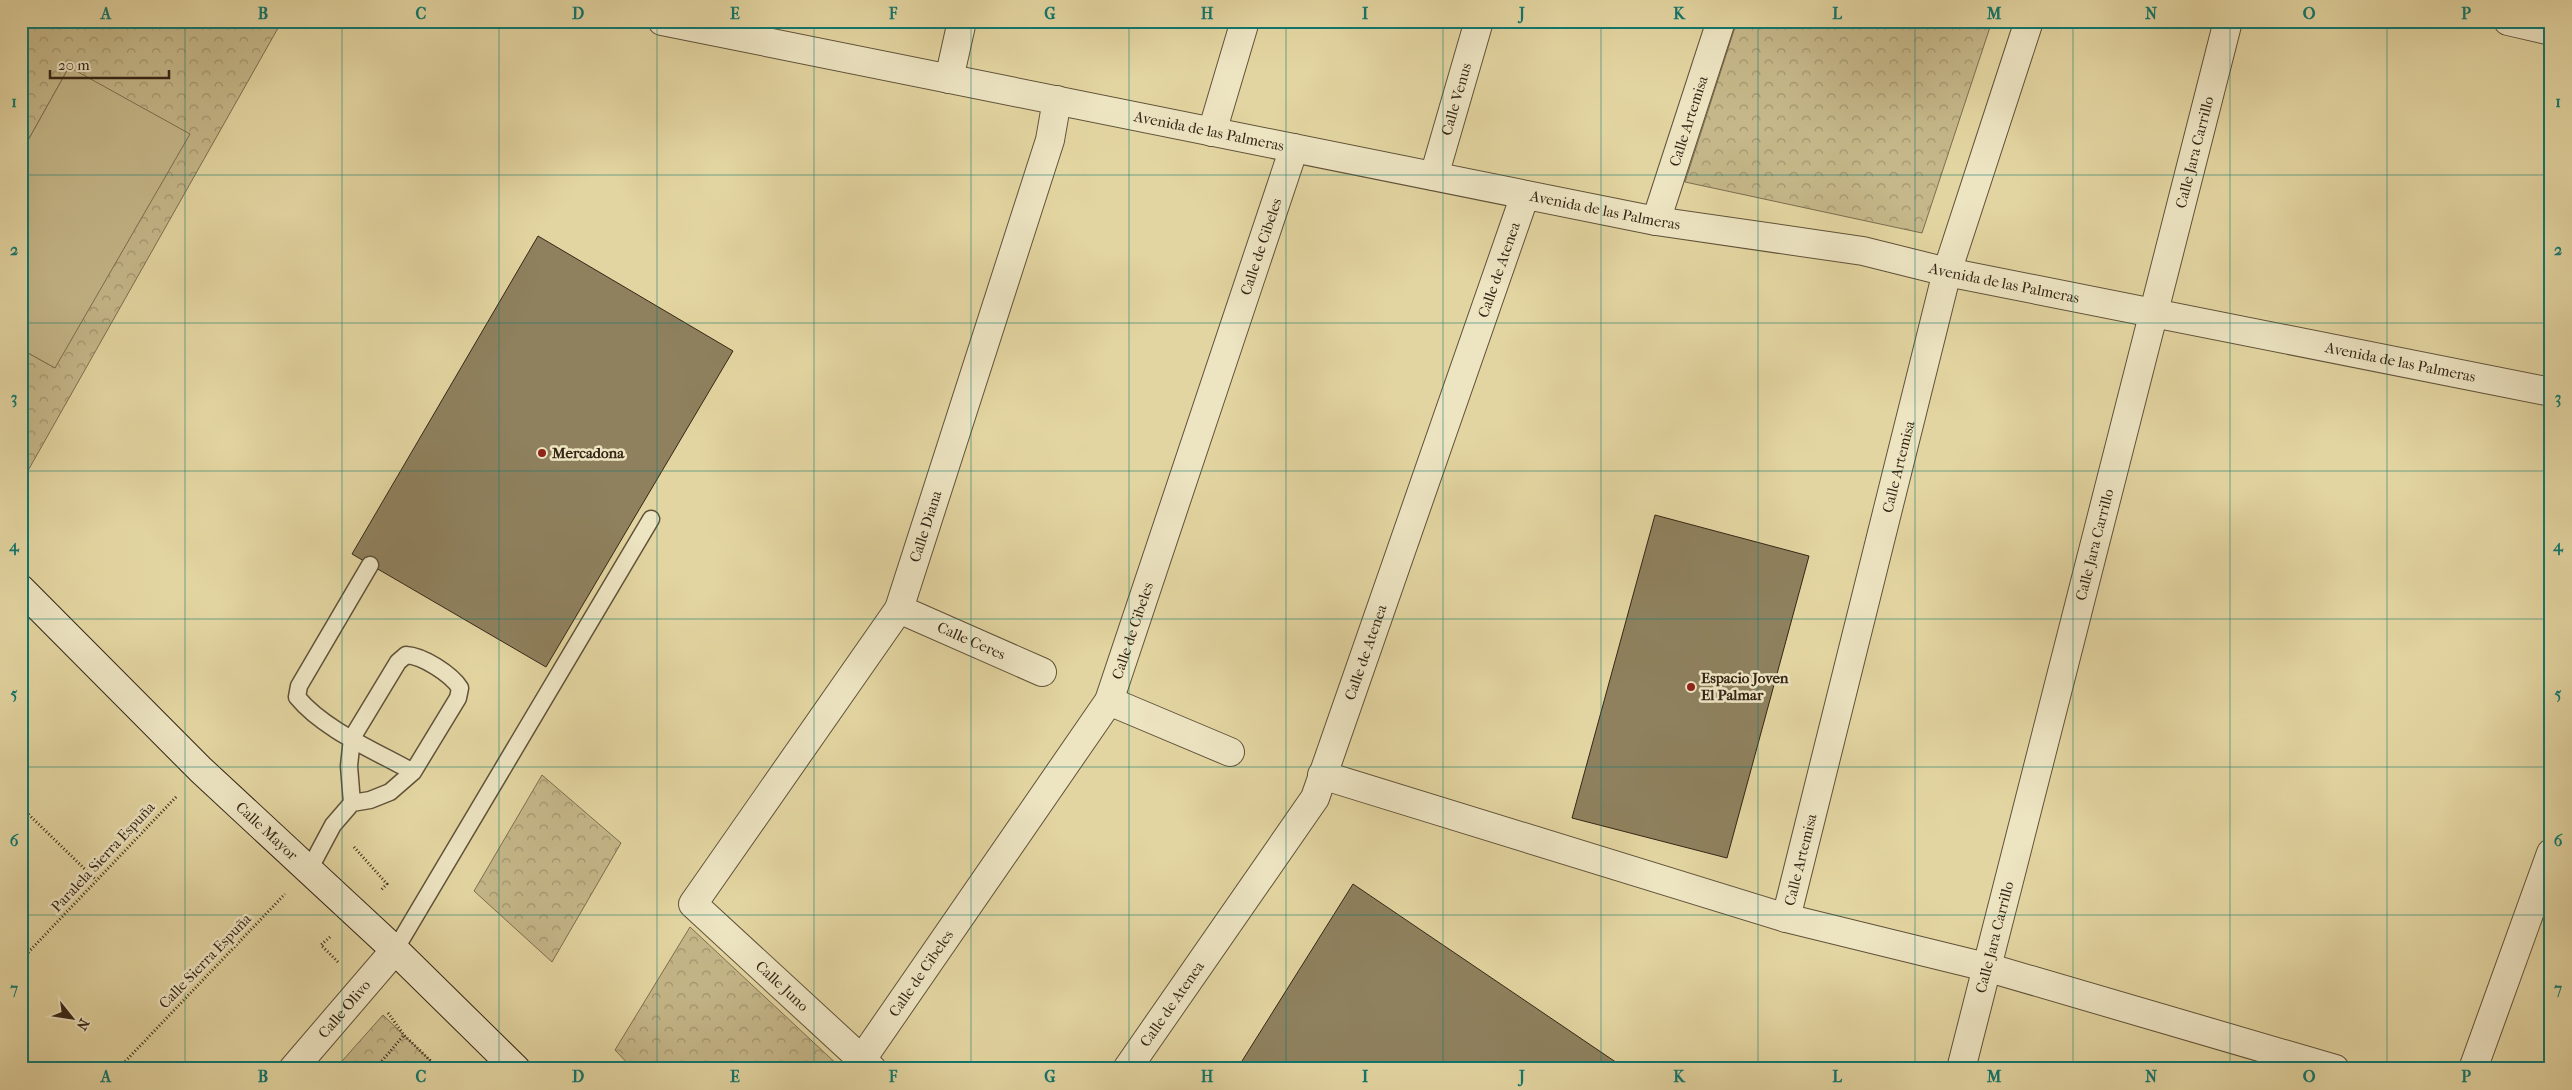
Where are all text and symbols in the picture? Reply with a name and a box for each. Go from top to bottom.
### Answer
text: A [100,4,112,23]
text: B [258,4,268,23]
text: C [416,4,427,23]
text: D [572,4,584,23]
text: E [730,4,740,23]
text: F [888,4,898,23]
text: G [1044,4,1056,23]
text: H [1201,4,1214,23]
text: I [1362,4,1369,23]
text: J [1517,4,1525,24]
text: K [1673,4,1686,23]
text: L [1832,4,1842,23]
text: M [1986,4,2002,23]
text: N [2145,4,2158,23]
text: O [2303,4,2316,23]
text: P [2461,4,2471,23]
scale bar [50,48,169,80]
text: 20 m [58,56,90,74]
street label: Calle Venus [1437,60,1476,138]
street label: Calle Artemisa [1665,73,1712,169]
text: 1 [11,92,17,111]
text: 1 [2555,92,2561,111]
street label: Calle Jara Carrillo [2172,94,2218,210]
street label: Avenida de las Palmeras [1131,107,1286,155]
street label: Avenida de las Palmeras [1527,187,1682,233]
street label: Calle de Cibeles [1236,195,1286,298]
street label: Calle de Atenea [1474,219,1524,320]
text: 2 [10,240,18,259]
text: 2 [2554,240,2562,259]
street label: Avenida de las Palmeras [1926,259,2081,307]
street label: Avenida de las Palmeras [2323,338,2478,386]
text: 3 [11,388,17,408]
text: 3 [2555,388,2561,408]
street label: Calle Artemisa [1878,418,1919,515]
place label: Mercadona [551,444,625,462]
marker: Mercadona [536,447,548,459]
street label: Calle Diana [906,487,946,565]
street label: Calle Jara Carrillo [2072,487,2118,603]
text: 4 [8,536,20,556]
text: 4 [2552,536,2564,556]
street label: Calle de Cibeles [1108,579,1157,682]
street label: Calle de Atenea [1341,601,1391,703]
street label: Calle Ceres [934,618,1009,664]
place label: Espacio Joven El Palmar [1701,669,1789,704]
marker: Espacio Joven El Palmar [1685,681,1697,693]
text: 5 [11,684,18,703]
text: 5 [2555,684,2562,703]
street label: Paralela Sierra Espuña [47,797,159,916]
street label: Calle Mayor [232,798,302,865]
street label: Calle Artemisa [1780,811,1821,908]
text: 6 [10,831,19,850]
text: 6 [2554,831,2563,850]
street label: Calle Jara Carrillo [1972,879,2018,995]
street label: Calle Sierra Espuña [155,909,256,1012]
street label: Calle de Cibeles [885,926,957,1020]
street label: Calle Juno [752,957,813,1015]
street label: Calle de Atenea [1136,957,1209,1050]
street label: Calle Olivo [314,976,375,1042]
text: 7 [9,979,18,998]
text: 7 [2553,979,2562,998]
north arrow [48,992,98,1042]
text: N [73,1015,93,1033]
text: A [100,1067,112,1086]
text: B [258,1067,268,1086]
text: C [416,1067,427,1086]
text: D [572,1067,584,1086]
text: E [730,1067,740,1086]
text: F [888,1067,898,1086]
text: G [1044,1067,1056,1086]
text: H [1201,1067,1214,1086]
text: I [1362,1067,1369,1086]
text: J [1517,1067,1525,1087]
text: K [1673,1067,1686,1086]
text: L [1832,1067,1842,1086]
text: M [1986,1067,2002,1086]
text: N [2145,1067,2158,1086]
text: O [2303,1067,2316,1086]
text: P [2461,1067,2471,1086]

